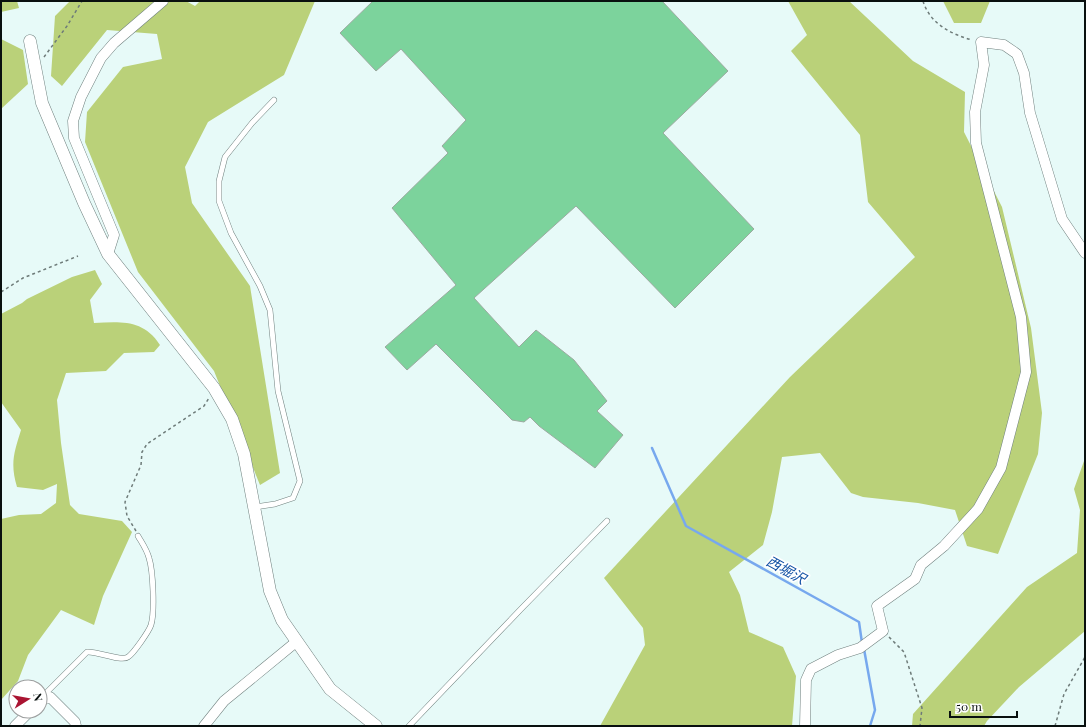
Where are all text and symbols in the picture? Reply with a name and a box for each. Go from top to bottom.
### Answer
water label: 西堀沢 [763,551,811,589]
north arrow [8,679,48,719]
text: N [30,692,46,702]
scale bar [950,693,1017,719]
text: 50 m [956,698,982,714]

